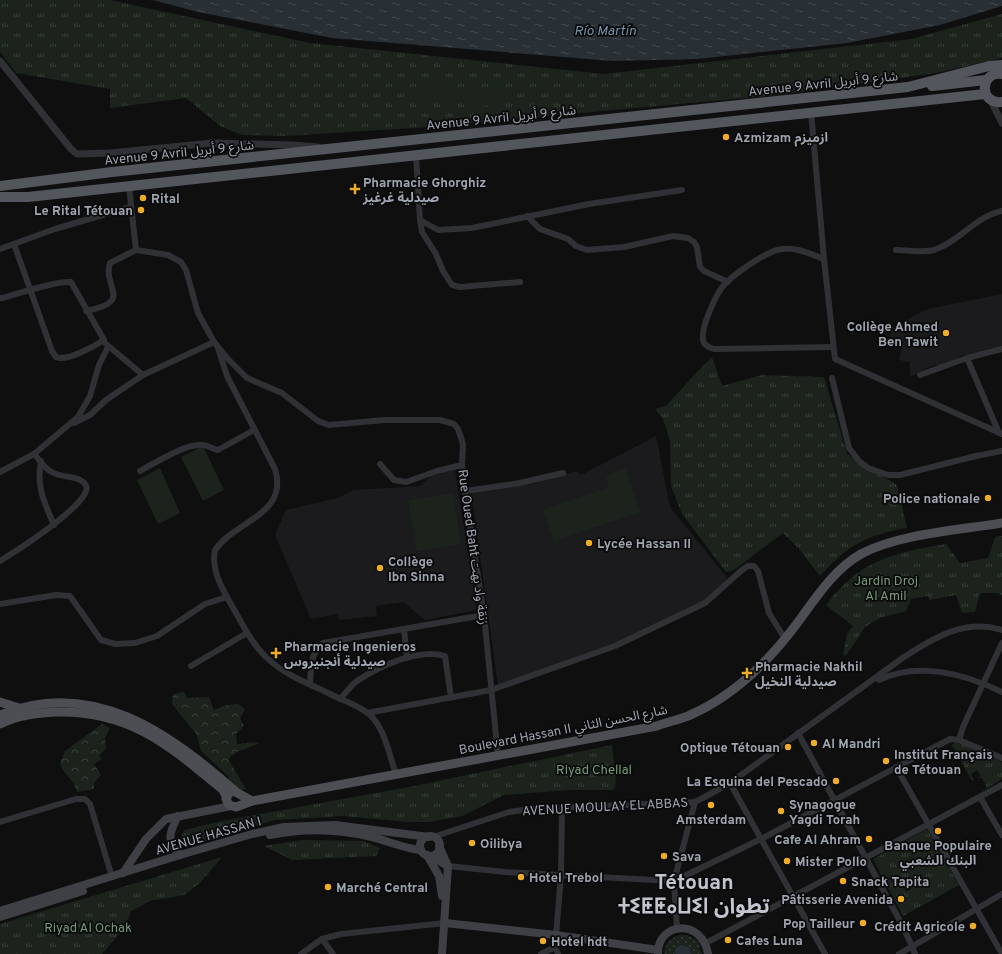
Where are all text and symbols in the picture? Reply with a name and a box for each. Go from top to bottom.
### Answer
water label: Río Martín [574,23,636,40]
street label: Avenue 9 Avril شارع 9 أبريل [747,68,899,102]
street label: Avenue 9 Avril شارع 9 أبريل [425,102,577,136]
place label: Azmizam ازميزم [734,131,828,147]
marker: Azmizam ازميزم [721,132,731,142]
street label: Avenue 9 Avril شارع 9 أبريل [103,137,255,171]
place label: Pharmacie Ghorghiz صيدلية غرغيز [362,176,486,207]
marker: Pharmacie Ghorghiz صيدلية غرغيز [350,184,360,194]
place label: Rital [151,192,180,208]
marker: Rital [138,193,148,203]
place label: Le Rital Tétouan [34,204,133,220]
marker: Le Rital Tétouan [136,205,146,215]
place label: Collège Ahmed Ben Tawit [847,320,938,351]
marker: Collège Ahmed Ben Tawit [941,328,951,338]
street label: Rue Oued Baht زنقة واد بهت [453,469,491,626]
place label: Police nationale [883,492,980,508]
marker: Police nationale [983,493,993,503]
place label: Lycée Hassan II [597,537,691,553]
marker: Lycée Hassan II [584,538,594,548]
place label: Collège Ibn Sinna [388,555,445,586]
marker: Collège Ibn Sinna [375,563,385,573]
park label: Jardin Droj Al Amil [854,574,918,605]
place label: Pharmacie Ingenieros صيدلية أنجنيروس [284,640,416,671]
marker: Pharmacie Ingenieros صيدلية أنجنيروس [271,648,281,658]
place label: Pharmacie Nakhil صيدلية النخيل [755,660,863,691]
marker: Pharmacie Nakhil صيدلية النخيل [742,668,752,678]
street label: Boulevard Hassan II شارع الحسن الثاني [458,703,669,760]
place label: Al Mandri [822,737,881,753]
marker: Al Mandri [809,738,819,748]
place label: Optique Tétouan [680,741,780,757]
marker: Optique Tétouan [783,742,793,752]
place label: Institut Français de Tétouan [894,748,993,779]
marker: Institut Français de Tétouan [881,756,891,766]
park label: Riyad Chellal [556,763,632,779]
place label: La Esquina del Pescado [686,775,828,791]
marker: La Esquina del Pescado [831,776,841,786]
street label: AVENUE MOULAY EL ABBAS [522,796,689,820]
place label: Synagogue Yagdi Torah [789,798,860,829]
marker: Amsterdam [706,800,716,810]
marker: Synagogue Yagdi Torah [776,806,786,816]
place label: Amsterdam [676,813,746,829]
street label: AVENUE HASSAN I [154,814,263,860]
marker: Banque Populaire البنك الشعبي [933,826,943,836]
place label: Cafe Al Ahram [774,833,861,849]
marker: Cafe Al Ahram [864,834,874,844]
place label: Oilibya [480,837,522,853]
marker: Oilibya [467,838,477,848]
place label: Banque Populaire البنك الشعبي [884,839,992,871]
place label: Sava [672,850,701,866]
marker: Sava [659,851,669,861]
place label: Mister Pollo [795,855,867,871]
marker: Mister Pollo [782,856,792,866]
district label: Tétouan ⵜⵉⵟⵟⴰⵡⵉⵏ تطوان [618,870,770,921]
place label: Hotel Trebol [529,871,603,887]
marker: Hotel Trebol [516,872,526,882]
place label: Snack Tapita [851,875,929,891]
marker: Snack Tapita [838,876,848,886]
place label: Marché Central [336,881,428,897]
marker: Marché Central [323,882,333,892]
place label: Pâtisserie Avenida [781,893,893,909]
marker: Pâtisserie Avenida [896,894,906,904]
place label: Pop Tailleur [783,917,856,933]
marker: Pop Tailleur [858,918,868,928]
place label: Crédit Agricole [874,920,965,936]
park label: Riyad Al Ochak [44,921,132,937]
marker: Crédit Agricole [968,921,978,931]
place label: Cafes Luna [736,934,803,950]
place label: Hotel hdt [551,935,607,951]
marker: Cafes Luna [723,935,733,945]
marker: Hotel hdt [538,936,548,946]

